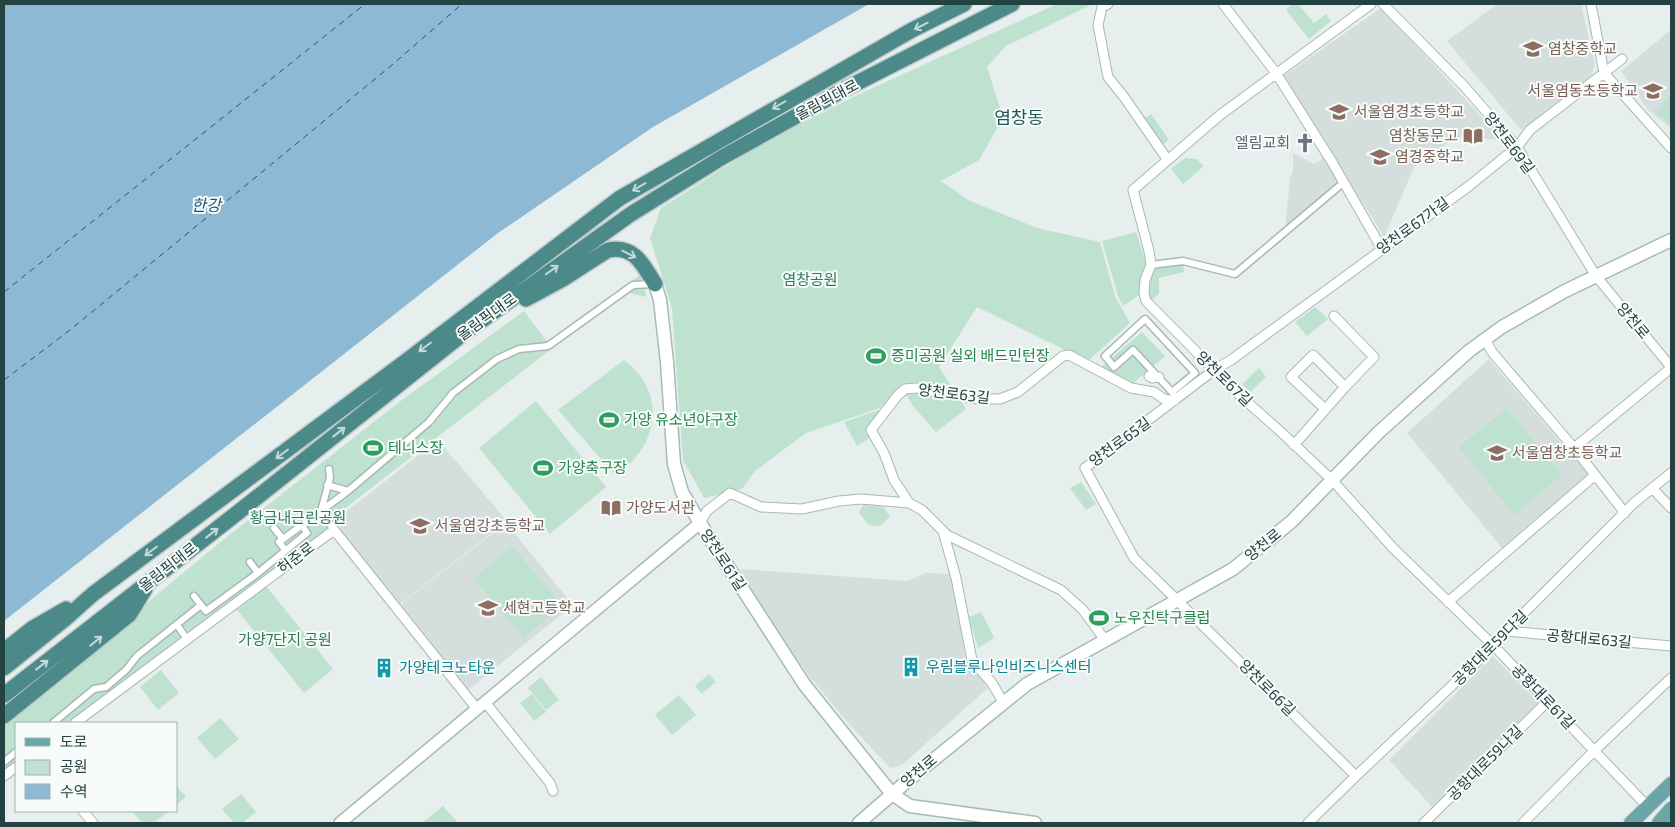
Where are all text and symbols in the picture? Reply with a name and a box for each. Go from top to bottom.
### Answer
one-way arrow [914,21,929,31]
school or university icon: 염창중학교 [1522,38,1544,60]
place label: 염창중학교 [1548,39,1617,57]
street label: 올림픽대로 [792,75,861,123]
school or university icon: 서울염동초등학교 [1642,80,1664,102]
place label: 서울염동초등학교 [1528,81,1638,99]
one-way arrow [773,101,787,111]
school or university icon: 서울염경초등학교 [1328,101,1350,123]
place label: 서울염경초등학교 [1354,102,1464,120]
district label: 염창동 [994,106,1044,128]
street label: 양천로69길 [1481,108,1539,177]
library icon: 염창동문고 [1462,125,1484,147]
place label: 염창동문고 [1389,126,1458,144]
church icon: 엘림교회 [1294,132,1316,154]
place label: 엘림교회 [1235,133,1290,151]
school or university icon: 염경중학교 [1369,146,1391,168]
place label: 염경중학교 [1395,147,1464,165]
one-way arrow [631,182,646,192]
street label: 양천로67가길 [1373,193,1452,258]
water label: 한강 [191,195,223,214]
one-way arrow [621,250,636,259]
one-way arrow [545,265,559,275]
park label: 염창공원 [782,270,838,288]
street label: 올림픽대로 [453,289,520,344]
street label: 양천로 [1614,299,1654,342]
one-way arrow [418,342,432,352]
sports icon: 증미공원 실외 배드민턴장 [865,345,887,367]
place label: 증미공원 실외 배드민턴장 [891,346,1050,364]
street label: 양천로67길 [1193,347,1257,410]
street label: 양천로63길 [917,380,991,406]
sports icon: 가양 유소년야구장 [598,409,620,431]
place label: 가양 유소년야구장 [624,410,738,428]
street label: 양천로65길 [1085,413,1154,470]
one-way arrow [333,426,346,437]
sports icon: 테니스장 [362,437,384,459]
place label: 테니스장 [388,438,443,456]
school or university icon: 서울염창초등학교 [1486,442,1508,464]
place label: 서울염창초등학교 [1512,443,1622,461]
one-way arrow [275,449,289,459]
sports icon: 가양축구장 [532,457,554,479]
place label: 가양축구장 [558,458,627,476]
library icon: 가양도서관 [600,497,622,519]
place label: 가양도서관 [626,498,695,516]
park label: 황금내근린공원 [250,508,346,526]
school or university icon: 서울염강초등학교 [409,515,431,537]
place label: 서울염강초등학교 [435,516,545,534]
street label: 양천로 [1241,524,1284,564]
street label: 양천로61길 [697,525,750,594]
one-way arrow [205,527,218,538]
street label: 올림픽대로 [135,538,200,595]
street label: 허준로 [273,538,317,577]
one-way arrow [144,546,158,556]
school or university icon: 세현고등학교 [477,597,499,619]
place label: 세현고등학교 [503,598,586,616]
street label: 공항대로59다길 [1448,606,1531,689]
sports icon: 노우진탁구클럽 [1088,607,1110,629]
place label: 노우진탁구클럽 [1114,608,1211,626]
street label: 공항대로63길 [1546,625,1633,651]
park label: 가양7단지 공원 [238,630,332,648]
one-way arrow [89,636,102,647]
street label: 양천로66길 [1236,655,1300,719]
building icon: 우림블루나인비즈니스센터 [900,656,922,678]
building icon: 가양테크노타운 [373,657,395,679]
place label: 우림블루나인비즈니스센터 [926,657,1092,675]
place label: 가양테크노타운 [399,658,496,676]
one-way arrow [35,659,48,670]
street label: 공항대로61길 [1508,660,1579,733]
street label: 공항대로59나길 [1443,721,1526,804]
legend [15,722,178,812]
text: 도로 [60,732,88,750]
street label: 양천로 [897,750,940,790]
text: 공원 [60,757,88,775]
text: 수역 [60,782,88,800]

